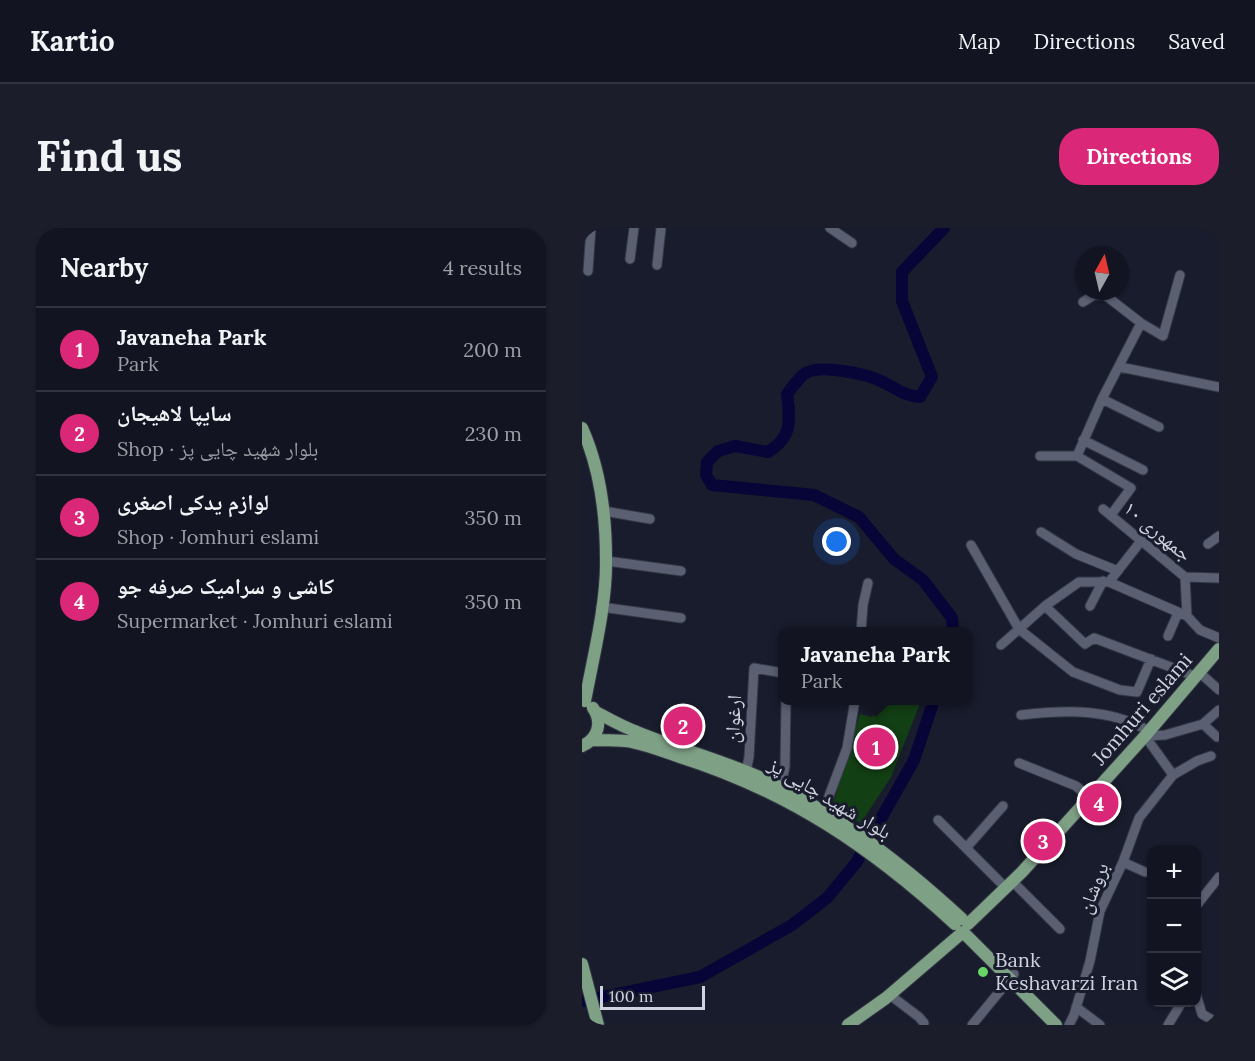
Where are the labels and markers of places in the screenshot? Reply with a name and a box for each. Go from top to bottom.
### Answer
pin: 2 [664,704,702,748]
pin: 1 [856,724,896,770]
pin: 4 [1080,780,1118,826]
pin: 3 [1024,818,1062,864]
place label: Bank Keshavarzi Iran [995,947,1138,995]
marker: Bank Keshavarzi Iran [976,965,990,979]

